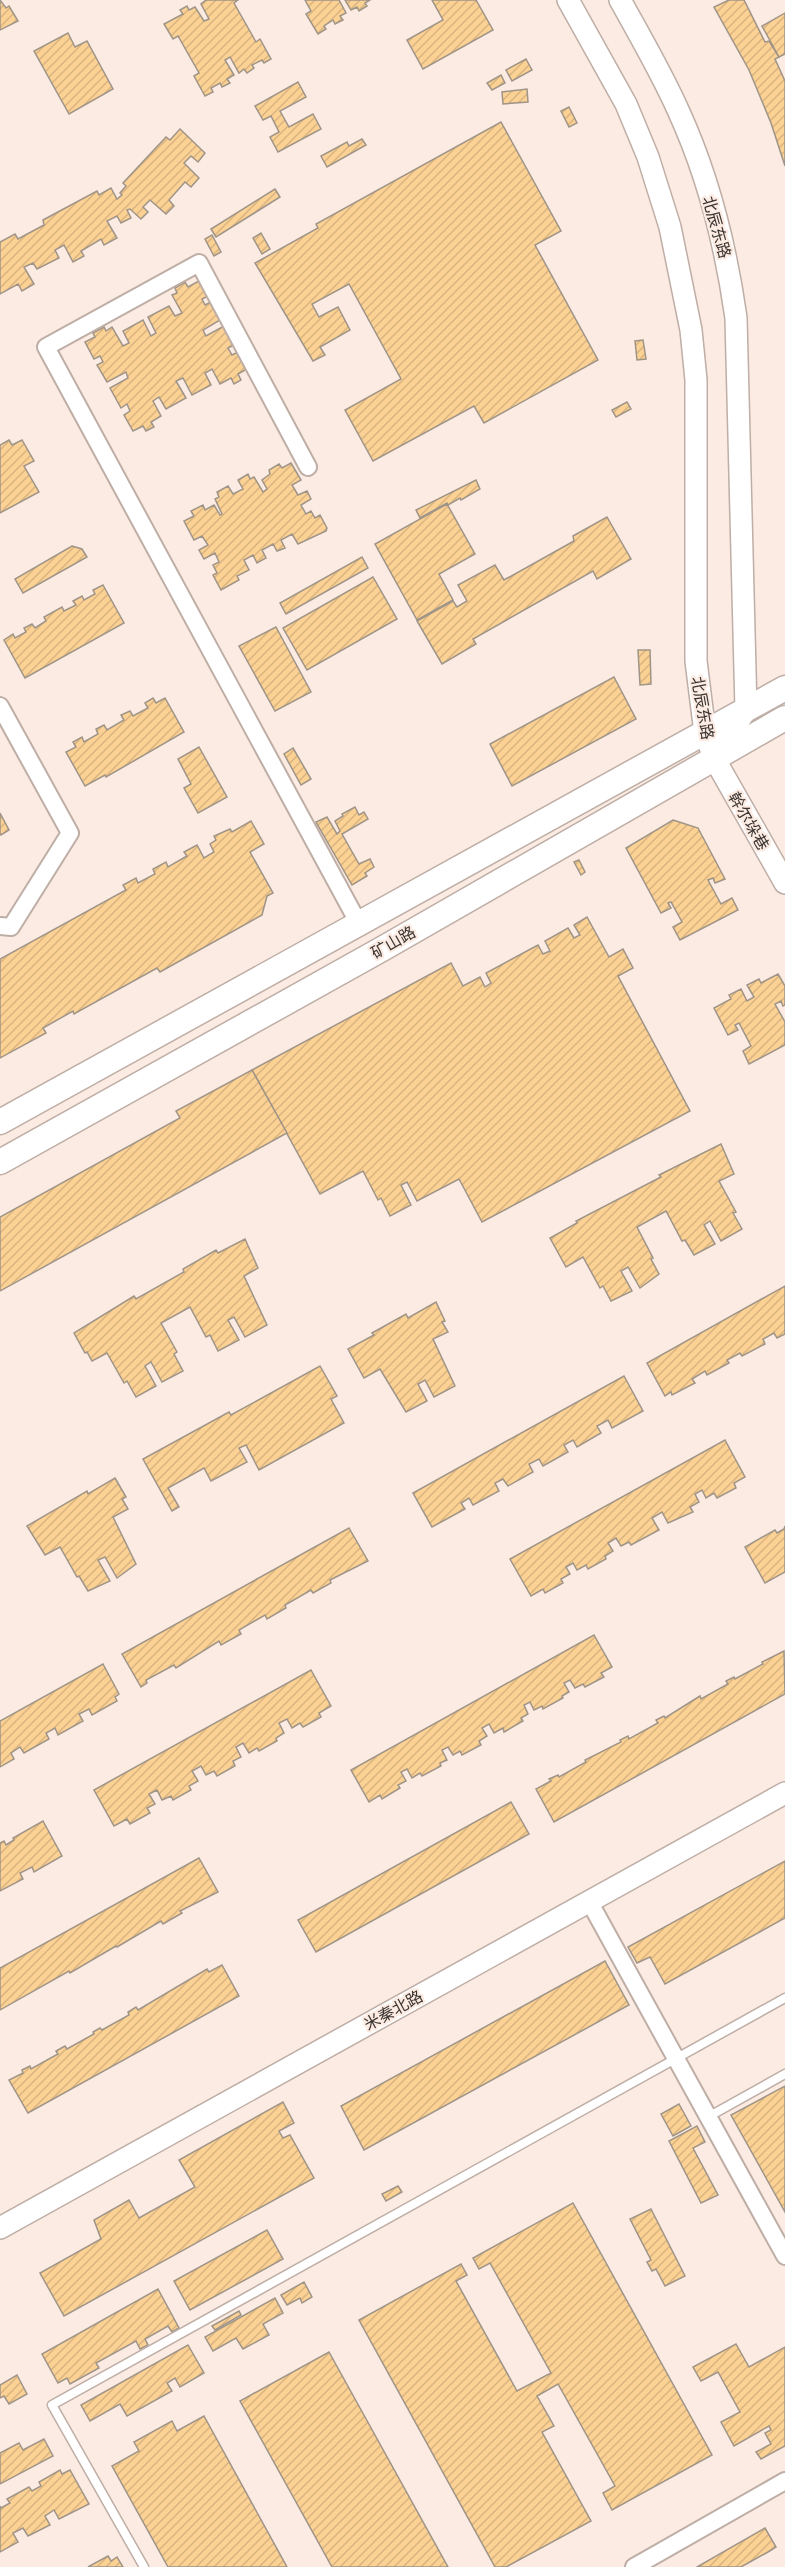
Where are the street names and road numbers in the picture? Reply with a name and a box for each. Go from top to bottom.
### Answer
street label: 北辰东路 [700,193,735,260]
street label: 北辰东路 [689,675,718,741]
street label: 幹尔垛巷 [725,788,774,853]
street label: 矿山路 [367,921,418,962]
street label: 米秦北路 [360,1986,425,2033]

